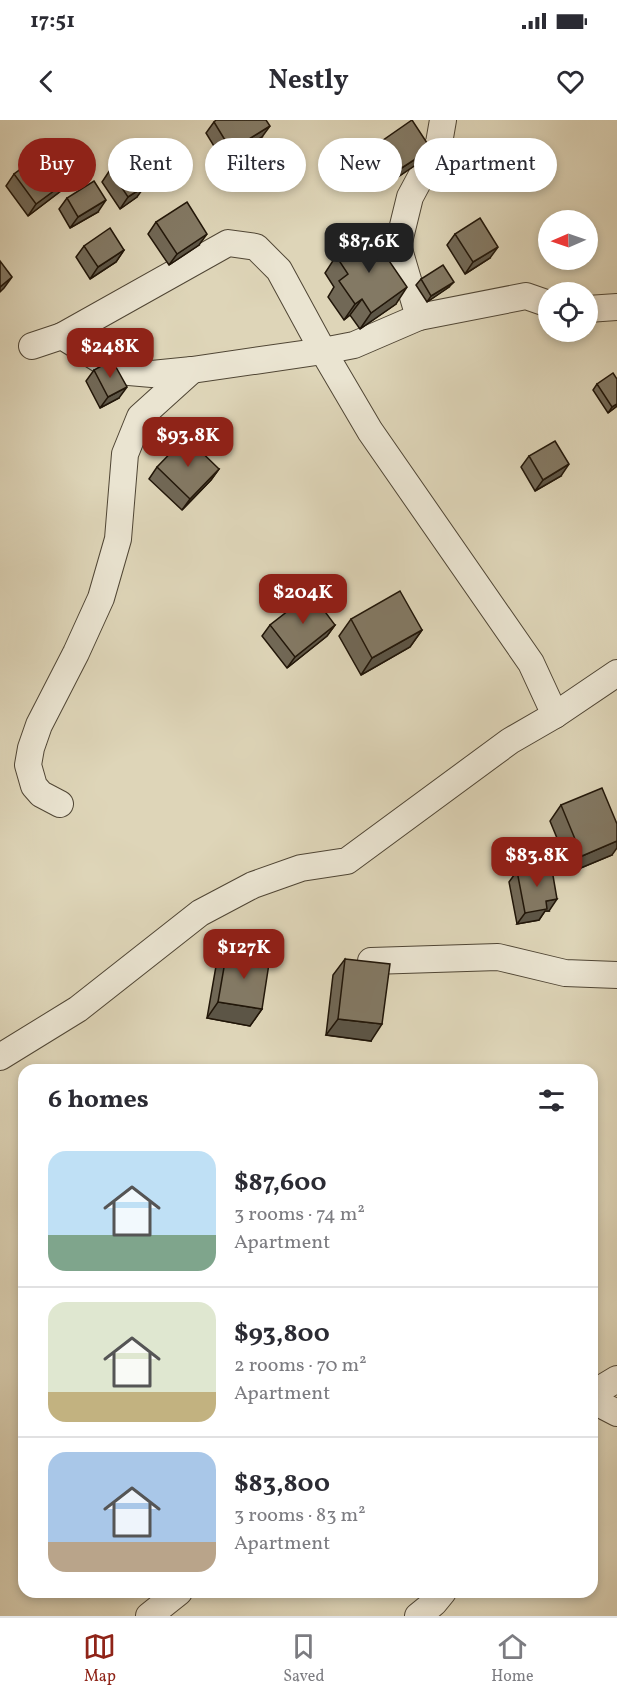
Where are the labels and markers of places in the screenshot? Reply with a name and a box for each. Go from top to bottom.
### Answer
pin: $87.6K [320,223,418,274]
pin: $248K [68,328,152,379]
pin: $93.8K [139,417,237,468]
pin: $204K [261,574,345,625]
pin: $83.8K [488,837,586,888]
pin: $127K [202,929,286,980]

